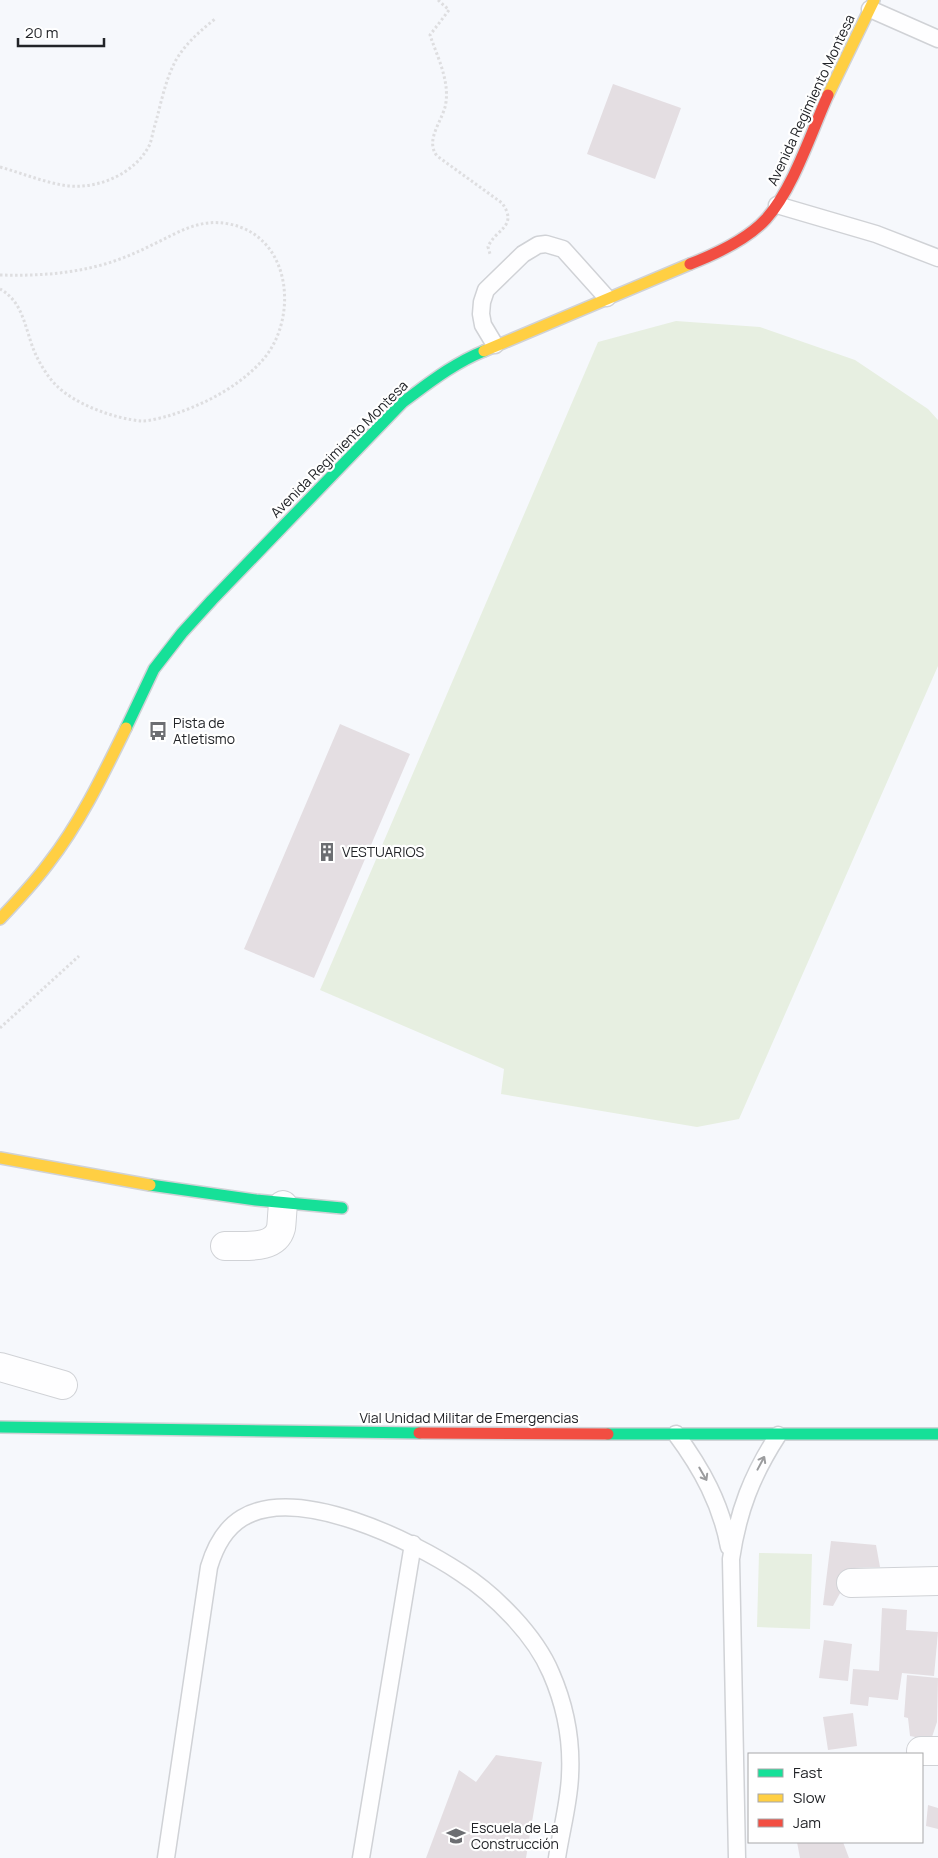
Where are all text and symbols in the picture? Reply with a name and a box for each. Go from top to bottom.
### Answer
street label: Avenida Regimiento Montesa [762,11,859,189]
scale bar [18,15,104,47]
text: 20 m [25,22,58,43]
street label: Avenida Regimiento Montesa [266,376,411,521]
place label: Pista de Atletismo [173,713,235,748]
bus stop icon: Pista de Atletismo [147,720,169,742]
building icon: VESTUARIOS [316,841,338,863]
place label: VESTUARIOS [342,842,425,861]
street label: Vial Unidad Militar de Emergencias [359,1408,579,1427]
one-way arrow [756,1456,766,1471]
one-way arrow [698,1467,708,1482]
legend [748,1753,923,1843]
text: Fast [793,1762,822,1783]
text: Slow [793,1787,826,1808]
text: Jam [793,1812,821,1833]
place label: Escuela de La Construcción [471,1818,559,1853]
school or university icon: Escuela de La Construcción [445,1825,467,1847]

